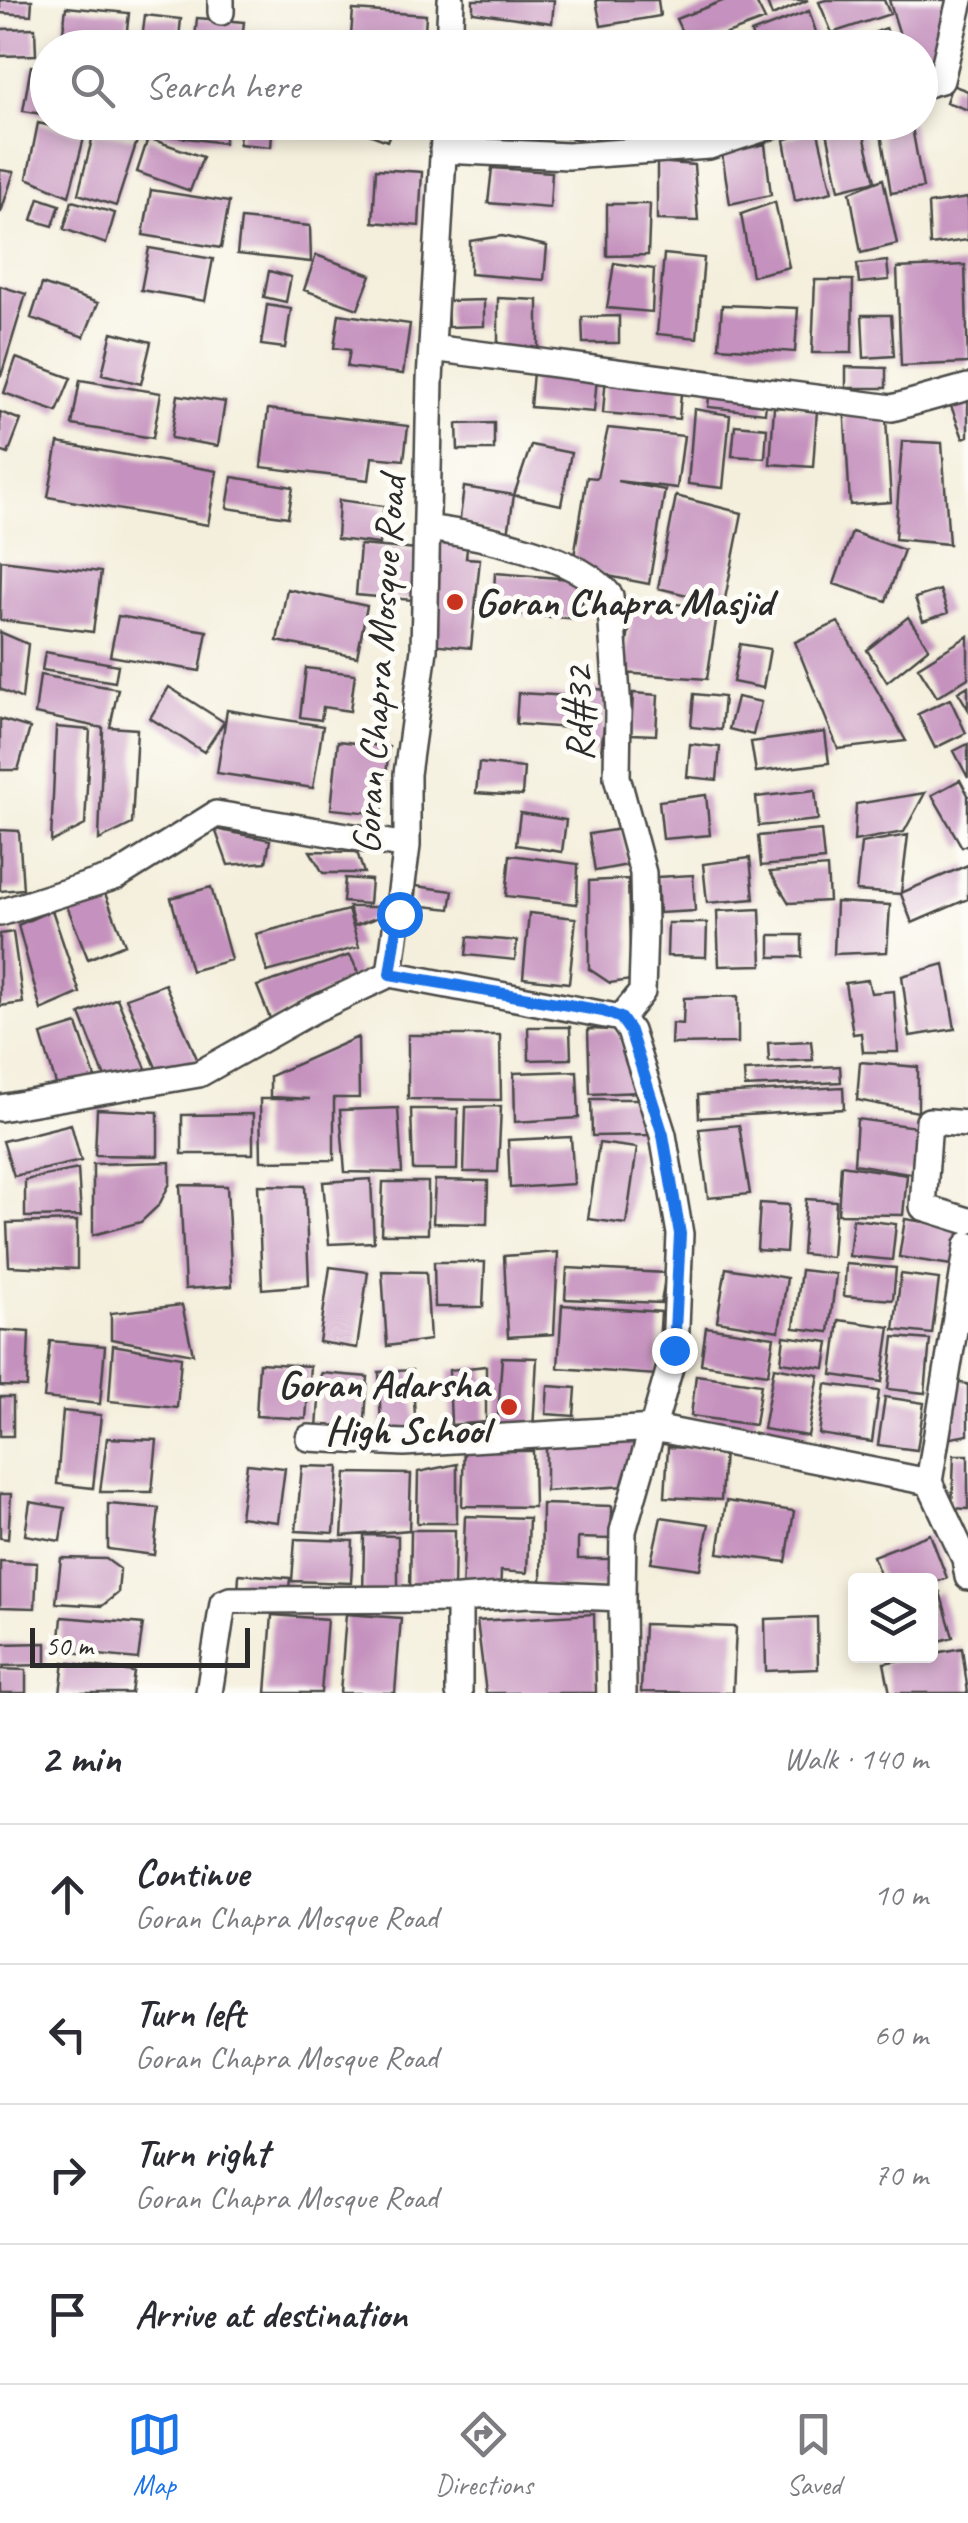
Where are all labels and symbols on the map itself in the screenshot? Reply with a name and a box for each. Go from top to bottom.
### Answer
street label: Goran Chapra Mosque Road [341,468,418,856]
place label: Goran Chapra Masjid [475,577,779,627]
marker: Goran Chapra Masjid [444,591,466,613]
street label: Rd#32 [553,663,605,762]
route start [377,892,423,938]
route end [652,1328,698,1374]
place label: Goran Adarsha High School [278,1359,496,1455]
marker: Goran Adarsha High School [498,1396,520,1418]
scale bar [30,1623,250,1668]

